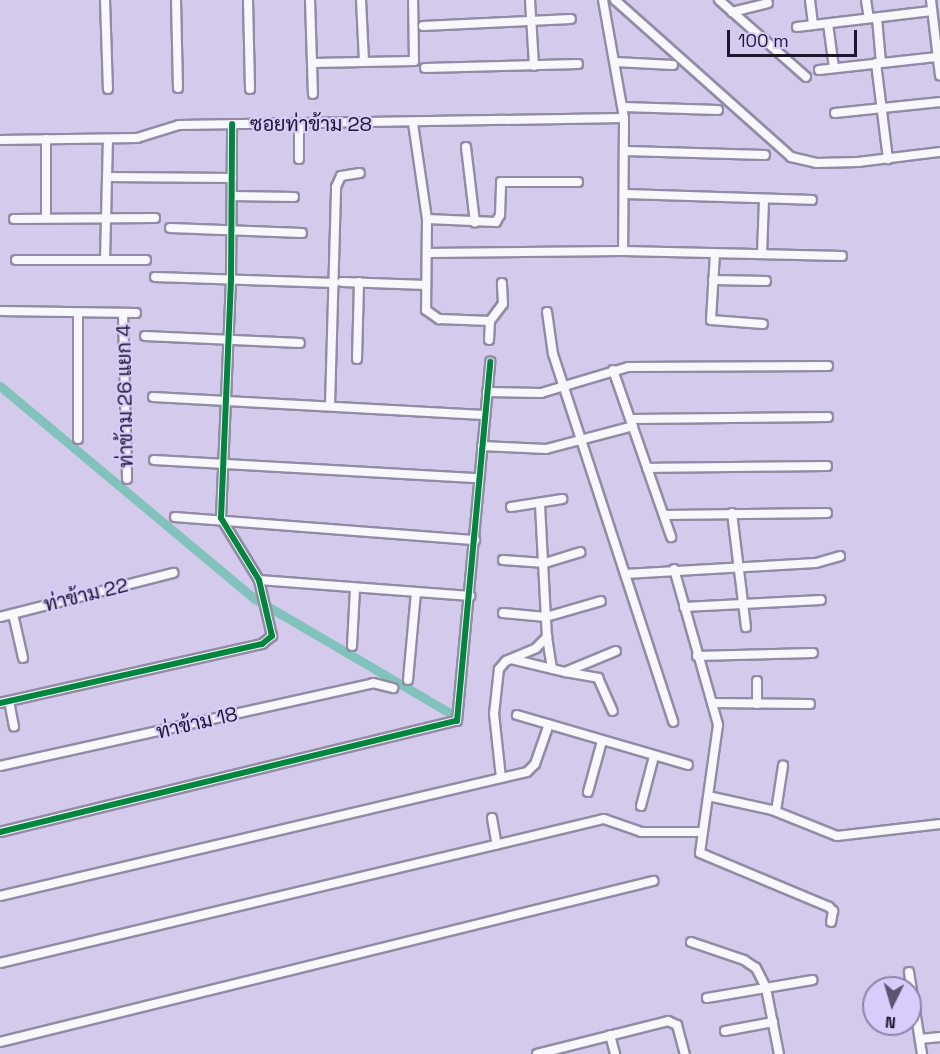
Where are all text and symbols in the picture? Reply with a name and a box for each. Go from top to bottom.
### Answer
scale bar [730,18,860,56]
text: 100 m [738,29,789,52]
street label: ซอยท่าข้าม 28 [250,112,372,136]
street label: ท่าข้าม 26 แยก 4 [112,324,138,468]
street label: ท่าข้าม 22 [41,573,131,617]
street label: ท่าข้าม 18 [154,702,240,744]
north arrow [862,976,922,1036]
text: N [884,1012,897,1033]

